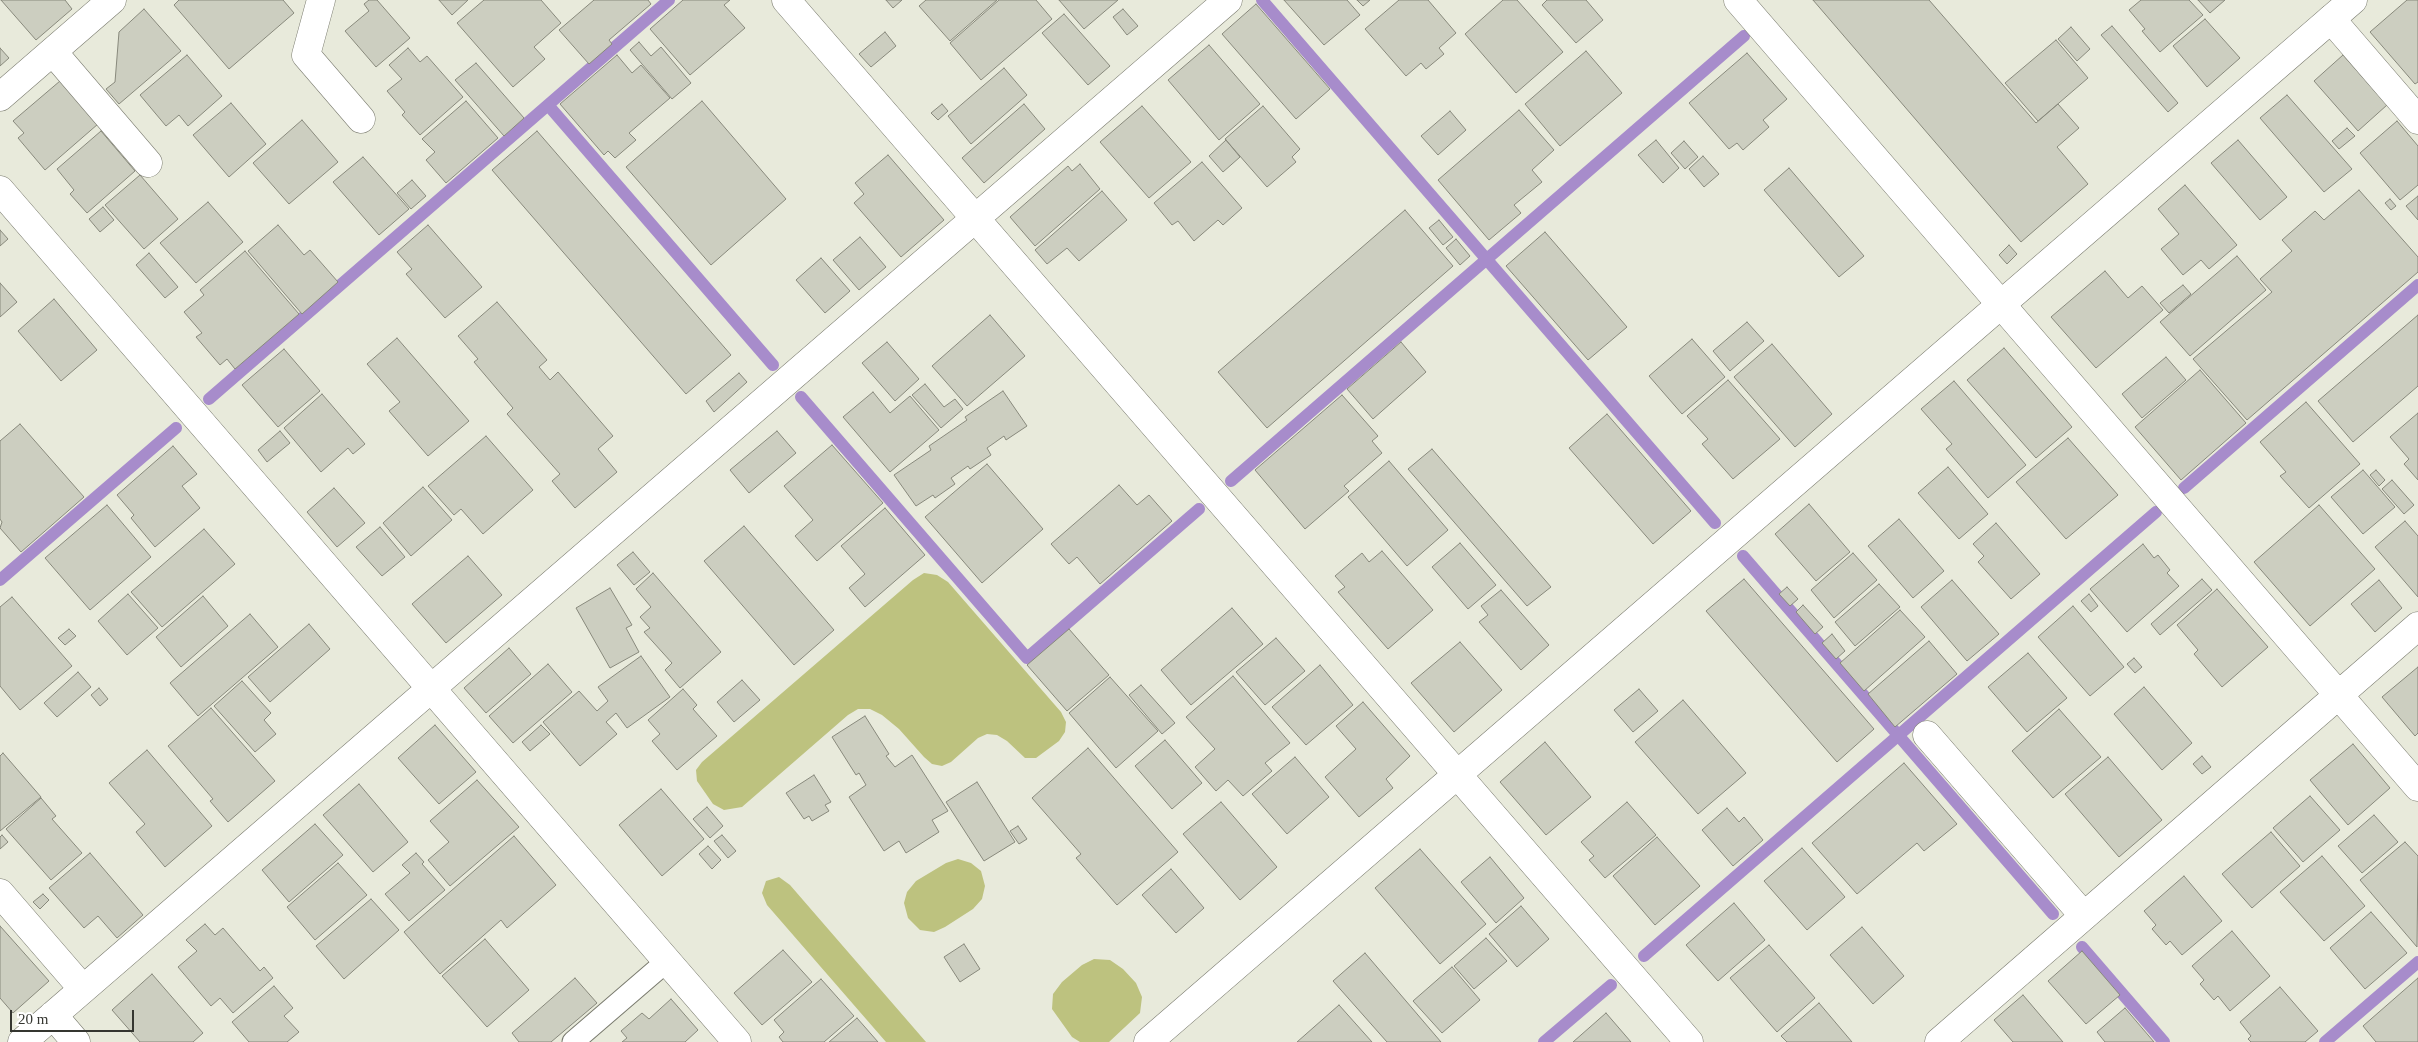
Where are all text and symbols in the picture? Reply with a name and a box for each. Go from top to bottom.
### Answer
scale bar [12,1000,136,1032]
text: 20 m [18,1011,48,1027]

